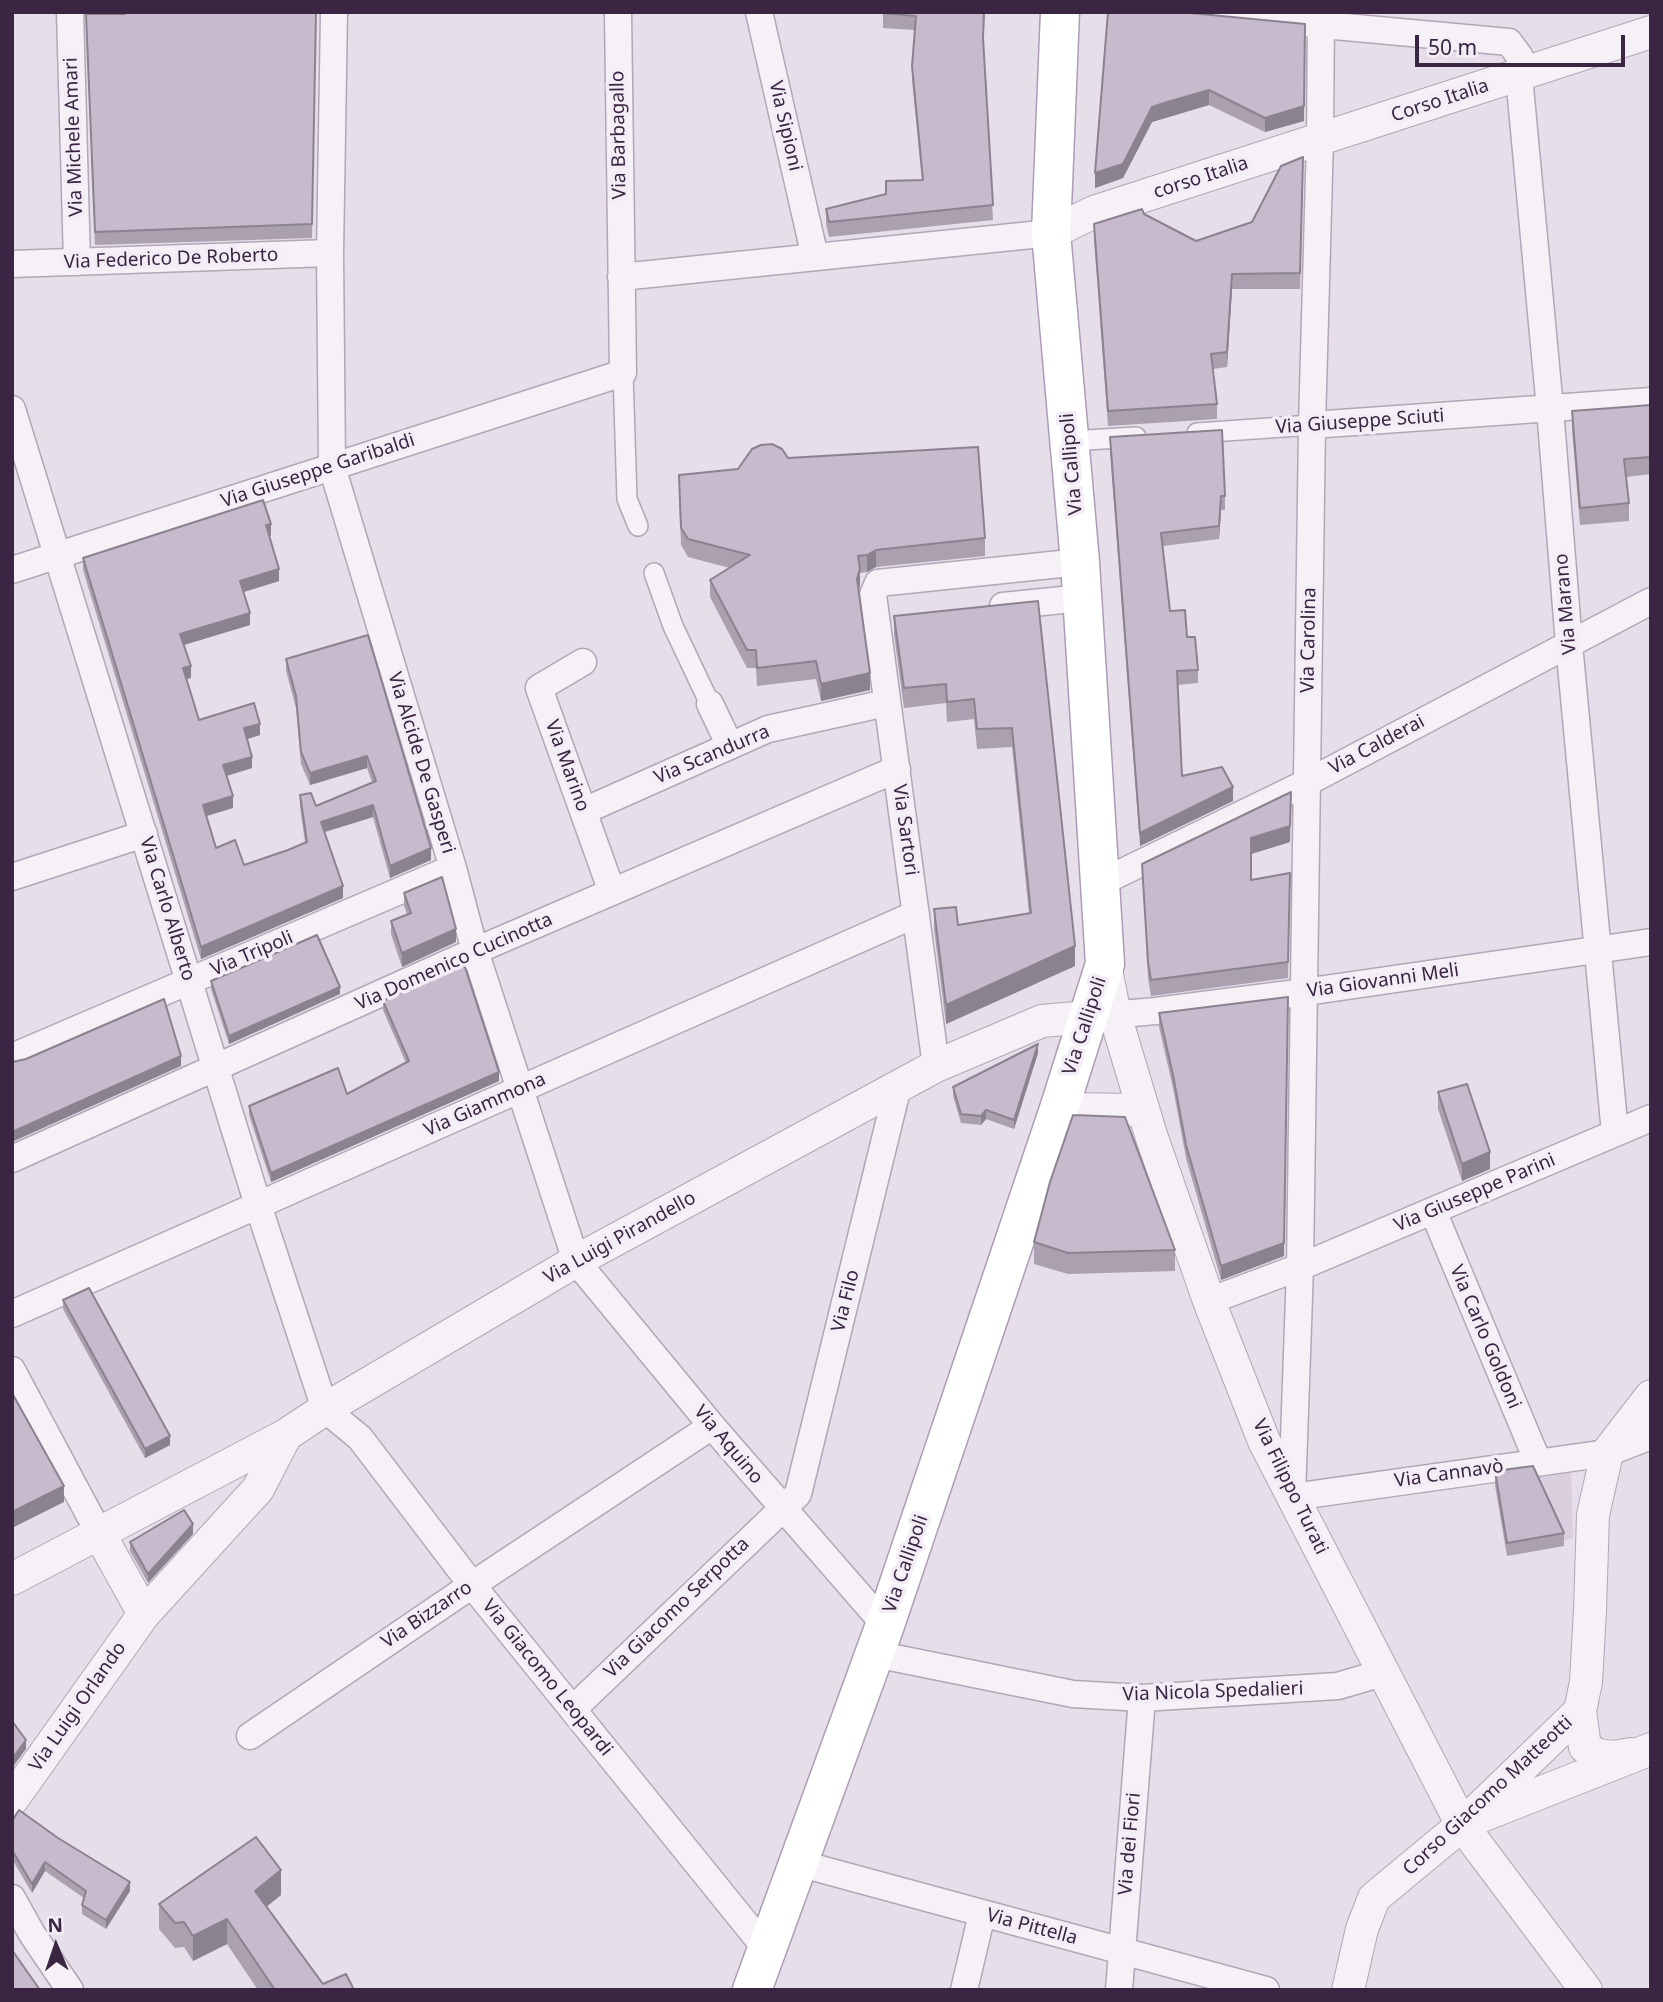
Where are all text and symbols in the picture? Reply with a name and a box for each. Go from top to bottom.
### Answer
scale bar [1418,21,1628,65]
text: 50 m [1428,33,1477,61]
street label: Via Michele Amari [60,57,88,217]
street label: Via Barbagallo [606,70,632,200]
street label: Corso Italia [1388,75,1492,127]
street label: Via Sipioni [764,79,806,173]
street label: corso Italia [1151,152,1251,204]
street label: Via Federico De Roberto [63,244,279,274]
street label: Via Giuseppe Sciuti [1275,405,1445,439]
street label: Via Callipoli [1056,412,1088,516]
street label: Via Giuseppe Garibaldi [218,429,418,513]
street label: Via Marano [1550,553,1582,655]
street label: Via Carolina [1297,587,1321,693]
street label: Via Alcide De Gasperi [383,669,459,857]
street label: Via Calderai [1325,710,1429,780]
street label: Via Marino [540,717,594,815]
street label: Via Scandurra [651,720,773,790]
street label: Via Sartori [887,783,923,877]
street label: Via Carlo Alberto [134,834,200,984]
street label: Via Domenico Cucinotta [352,908,556,1016]
street label: Via Tripoli [207,926,297,982]
street label: Via Giovanni Meli [1306,959,1460,1003]
street label: Via Callipoli [1058,974,1112,1078]
street label: Via Giammona [421,1068,549,1142]
street label: Via Giuseppe Parini [1391,1149,1559,1237]
street label: Via Luigi Pirandello [540,1187,700,1289]
street label: Via Carlo Goldoni [1444,1262,1526,1412]
street label: Via Filo [827,1268,865,1334]
street label: Via Aquino [689,1401,767,1489]
street label: Via Filippo Turati [1247,1416,1333,1558]
street label: Via Cannavò [1393,1455,1505,1493]
street label: Via Callipoli [879,1512,933,1616]
street label: Via Giacomo Serpotta [600,1533,754,1683]
street label: Via Bizzarro [377,1576,477,1654]
street label: Via Giacomo Leopardi [477,1595,617,1761]
street label: Via Luigi Orlando [25,1638,131,1776]
street label: Via Nicola Spedalieri [1122,1677,1304,1707]
street label: Corso Giacomo Matteotti [1398,1711,1578,1881]
street label: Via dei Fiori [1114,1792,1146,1896]
street label: Via Pittella [984,1904,1080,1950]
north arrow [21,1911,91,1981]
text: N [47,1912,63,1938]

